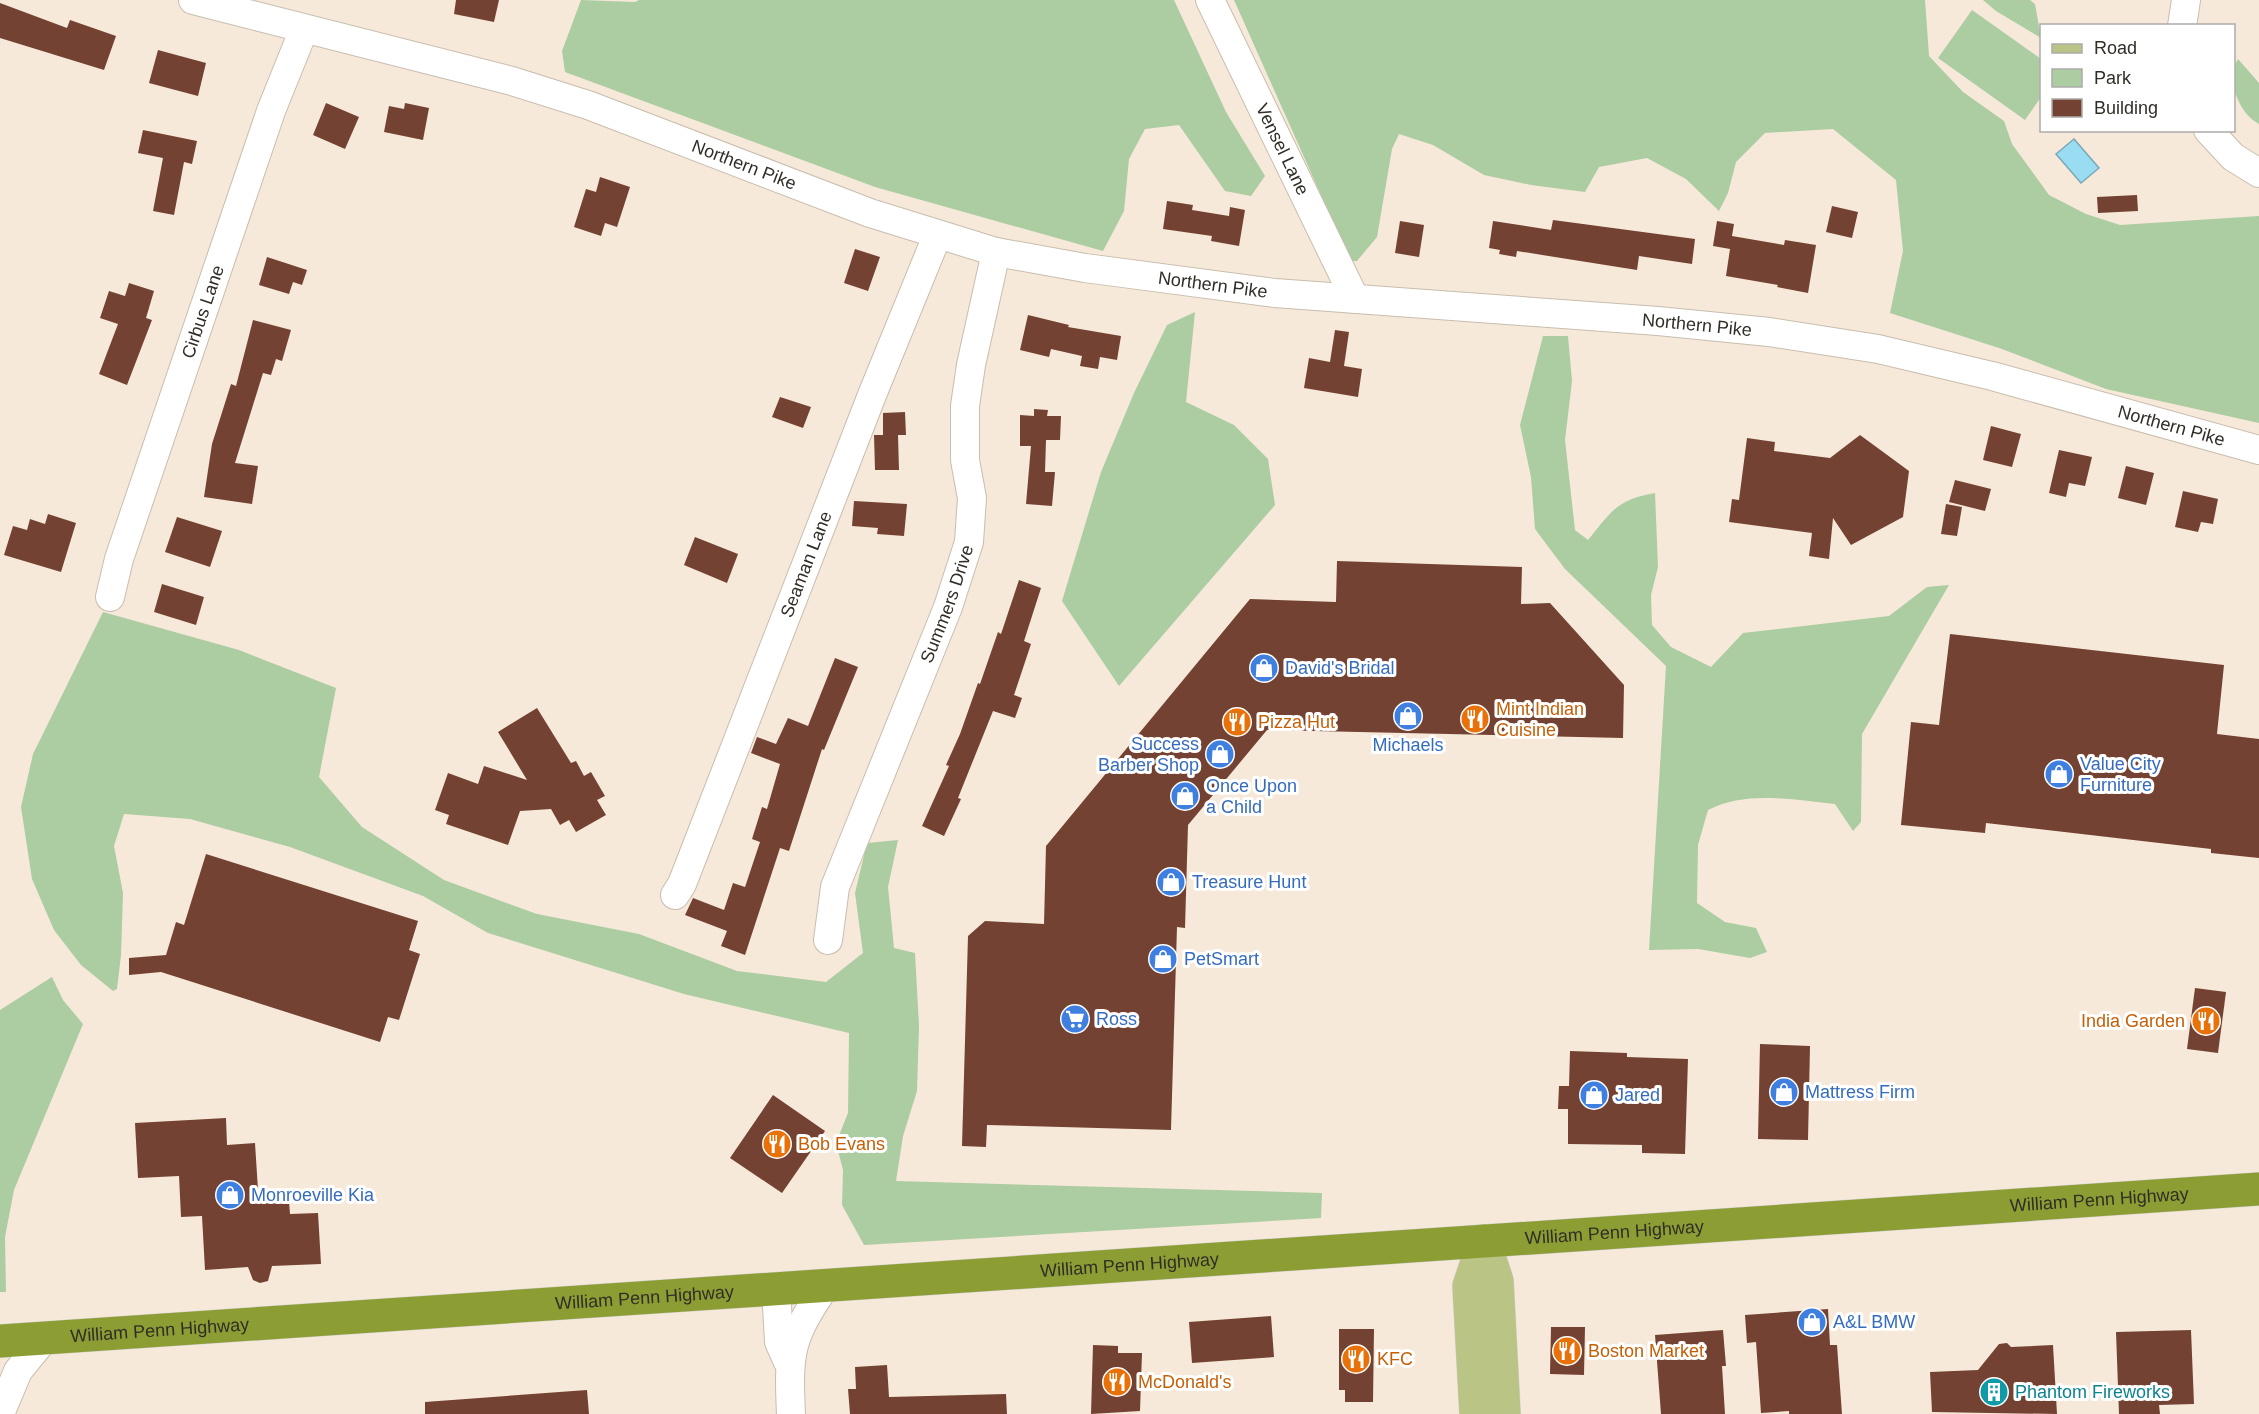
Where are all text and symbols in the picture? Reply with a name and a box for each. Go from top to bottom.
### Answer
legend [2040,24,2235,132]
text: Road [2094,38,2137,58]
text: Park [2094,68,2132,88]
text: Building [2094,98,2158,118]
street label: Vensel Lane [1252,100,1313,198]
street label: Northern Pike [689,136,799,194]
street label: Cirbus Lane [178,263,228,361]
street label: Northern Pike [1157,268,1269,302]
street label: Northern Pike [1641,310,1753,340]
street label: Northern Pike [2116,401,2227,450]
street label: Seaman Lane [777,508,836,620]
street label: Summers Drive [916,542,977,666]
shop icon: David's Bridal [1248,652,1280,684]
place label: David's Bridal [1285,658,1394,678]
place label: Mint Indian Cuisine [1496,699,1584,740]
shop icon: Michaels [1392,700,1424,732]
restaurant icon: Mint Indian Cuisine [1459,703,1491,735]
restaurant icon: Pizza Hut [1221,706,1253,738]
place label: Pizza Hut [1258,712,1335,732]
place label: Success Barber Shop [1098,734,1199,775]
place label: Michaels [1372,735,1444,755]
shop icon: Success Barber Shop [1204,738,1236,770]
place label: Value City Furniture [2080,754,2161,795]
shop icon: Value City Furniture [2043,758,2075,790]
place label: Once Upon a Child [1206,776,1297,817]
shop icon: Once Upon a Child [1169,780,1201,812]
shop icon: Treasure Hunt [1155,866,1187,898]
place label: Treasure Hunt [1192,872,1306,892]
shop icon: PetSmart [1147,943,1179,975]
place label: PetSmart [1184,949,1259,969]
supermarket icon: Ross [1059,1003,1091,1035]
restaurant icon: India Garden [2190,1005,2222,1037]
place label: Ross [1096,1009,1137,1029]
place label: India Garden [2081,1011,2185,1031]
shop icon: Mattress Firm [1768,1076,1800,1108]
shop icon: Jared [1578,1079,1610,1111]
place label: Mattress Firm [1805,1082,1915,1102]
place label: Jared [1615,1085,1660,1105]
restaurant icon: Bob Evans [761,1128,793,1160]
place label: Bob Evans [798,1134,885,1154]
shop icon: Monroeville Kia [214,1179,246,1211]
street label: William Penn Highway [2009,1184,2189,1216]
place label: Monroeville Kia [251,1185,375,1205]
street label: William Penn Highway [1524,1216,1704,1248]
street label: William Penn Highway [1039,1249,1219,1281]
street label: William Penn Highway [554,1282,735,1314]
shop icon: A&L BMW [1796,1306,1828,1338]
place label: A&L BMW [1833,1312,1915,1332]
street label: William Penn Highway [70,1314,250,1346]
restaurant icon: Boston Market [1551,1335,1583,1367]
place label: Boston Market [1588,1341,1704,1361]
restaurant icon: KFC [1340,1343,1372,1375]
place label: KFC [1377,1349,1413,1369]
restaurant icon: McDonald's [1101,1366,1133,1398]
place label: McDonald's [1138,1372,1231,1392]
building icon: Phantom Fireworks [1978,1376,2010,1408]
place label: Phantom Fireworks [2015,1382,2170,1402]

